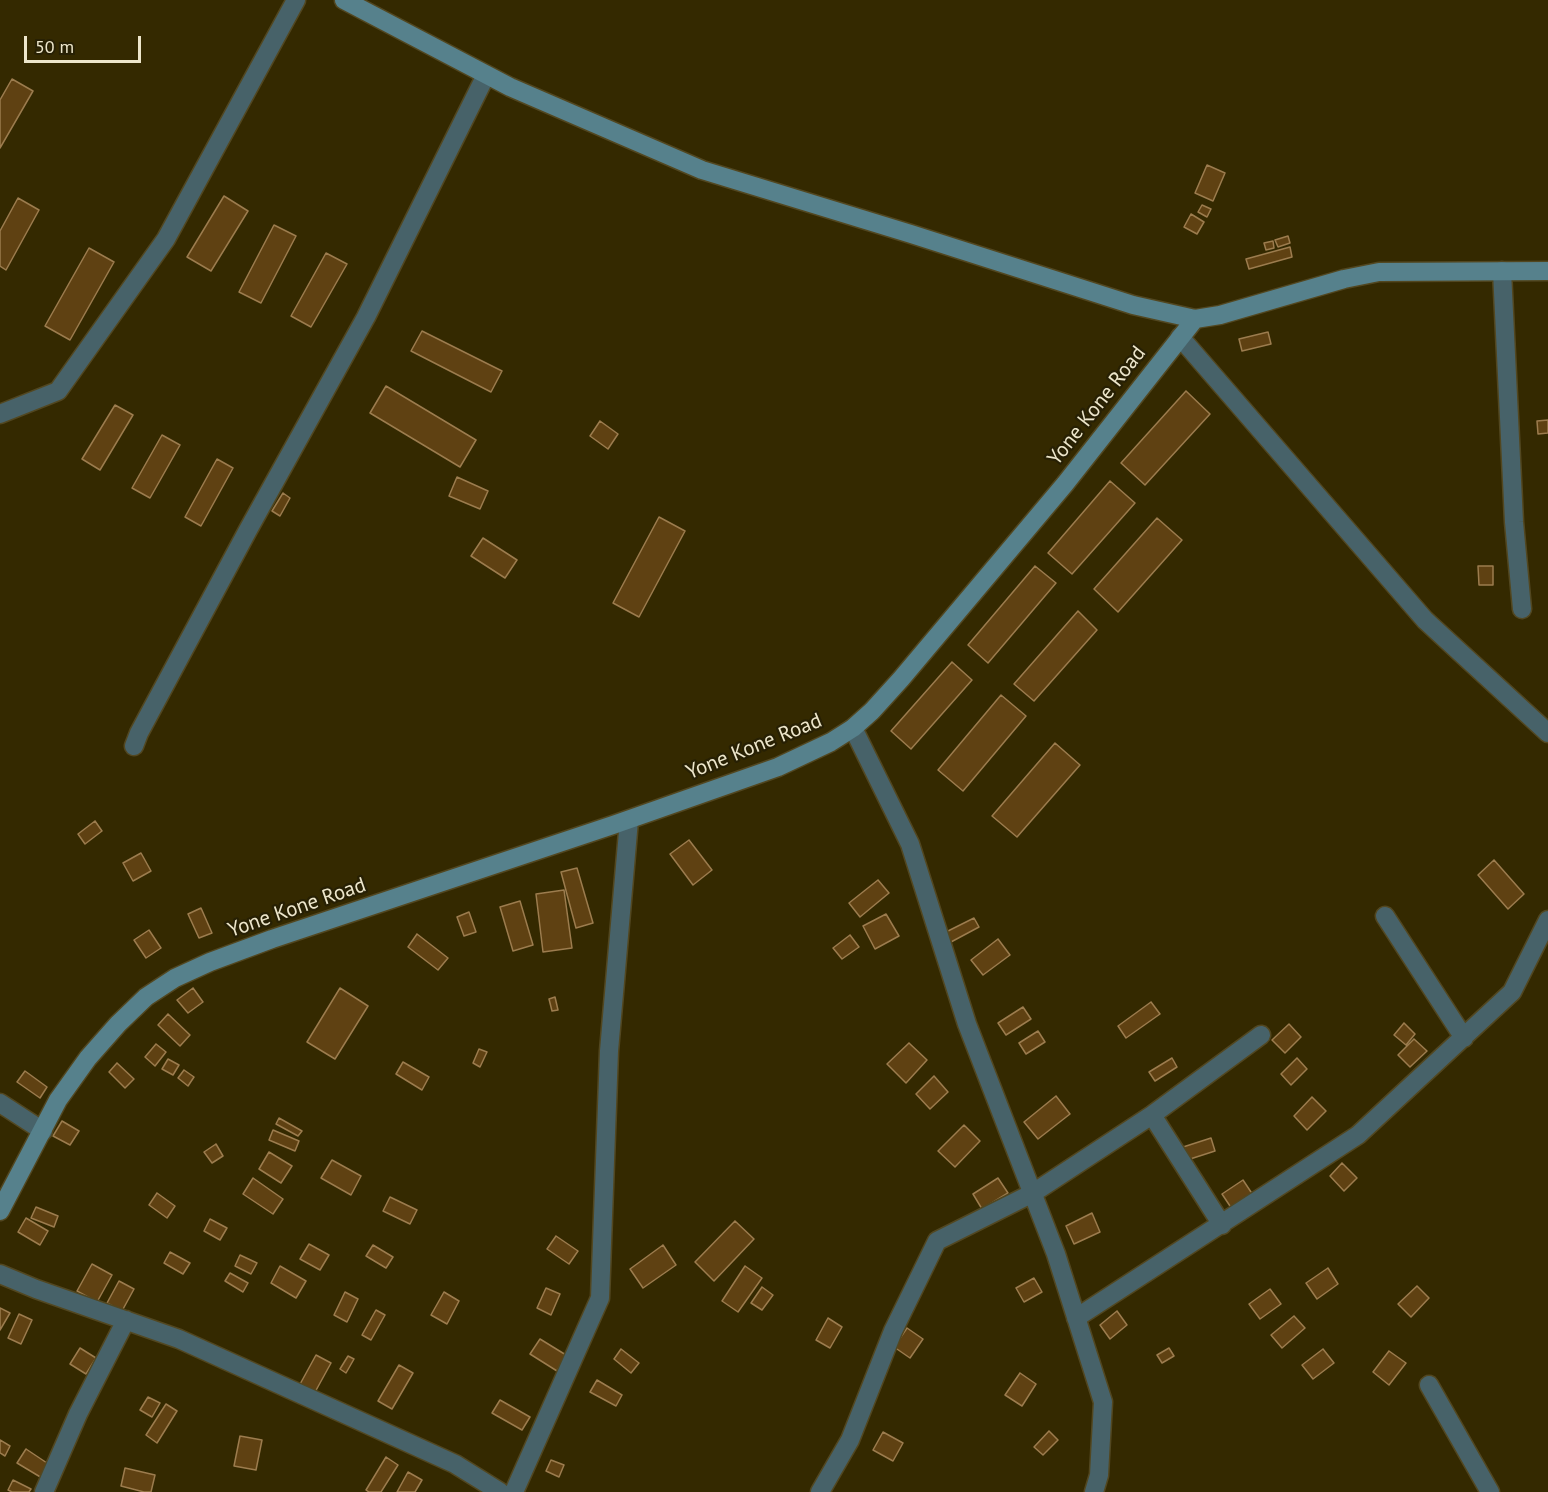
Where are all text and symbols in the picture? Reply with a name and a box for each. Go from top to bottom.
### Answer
scale bar [27,24,144,62]
text: 50 m [35,35,74,58]
street label: Yone Kone Road [1043,341,1151,471]
street label: Yone Kone Road [682,708,826,786]
street label: Yone Kone Road [225,873,369,943]

